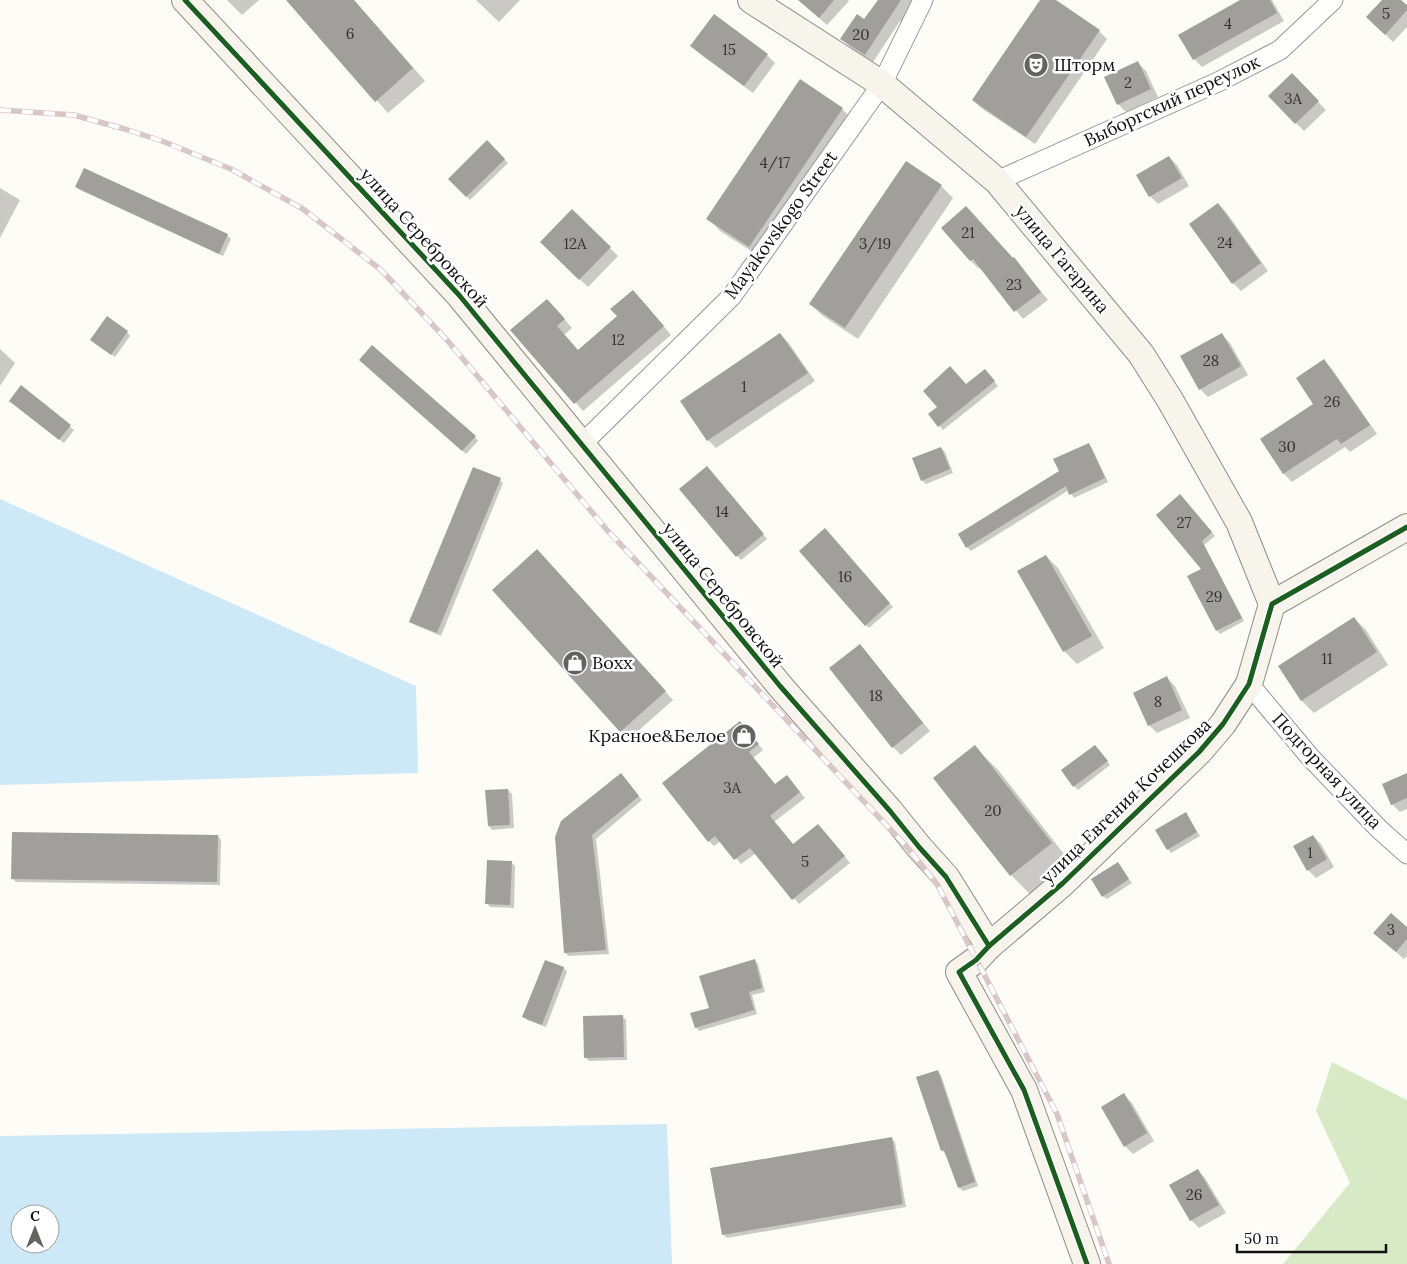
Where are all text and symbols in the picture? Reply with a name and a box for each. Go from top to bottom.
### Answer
house number: 5 [1382,4,1390,23]
house number: 4 [1224,14,1232,33]
house number: 6 [346,24,354,43]
house number: 20 [852,25,870,44]
house number: 15 [722,40,736,59]
street label: Выборгский переулок [1080,49,1264,151]
theatre icon: Шторм [1023,52,1049,78]
place label: Шторм [1054,53,1116,76]
house number: 2 [1124,73,1132,92]
house number: 3А [1284,89,1302,108]
street label: Mayakovskogo Street [719,146,842,303]
house number: 4/17 [760,153,790,173]
street label: улица Серебровской [355,163,493,313]
street label: улица Гагарина [1010,199,1115,318]
house number: 21 [961,223,975,242]
house number: 24 [1217,233,1233,252]
house number: 12А [564,234,587,253]
house number: 3/19 [859,234,891,254]
house number: 23 [1006,275,1022,294]
house number: 12 [611,330,625,349]
house number: 28 [1203,351,1219,370]
house number: 1 [741,377,747,396]
house number: 26 [1324,392,1340,411]
house number: 30 [1278,437,1296,456]
house number: 14 [715,502,729,521]
house number: 27 [1177,513,1192,532]
street label: улица Серебровской [658,517,789,672]
house number: 16 [838,567,852,586]
house number: 29 [1206,587,1222,606]
house number: 11 [1322,649,1332,668]
shop icon: Boxx [562,650,588,676]
place label: Boxx [592,651,633,674]
house number: 18 [869,686,883,705]
house number: 8 [1154,692,1162,711]
street label: Подгорная улица [1268,708,1387,834]
street label: улица Евгения Кочешкова [1036,713,1216,888]
shop icon: Красное&Белое [731,723,757,749]
place label: Красное&Белое [588,724,726,747]
house number: 3А [723,778,741,797]
house number: 20 [984,801,1002,820]
house number: 1 [1307,843,1313,862]
house number: 5 [801,852,809,871]
house number: 3 [1387,920,1395,939]
house number: 26 [1186,1185,1202,1204]
north arrow [10,1204,60,1254]
text: С [30,1207,40,1225]
scale bar [1237,1222,1386,1254]
text: 50 m [1244,1229,1279,1248]

